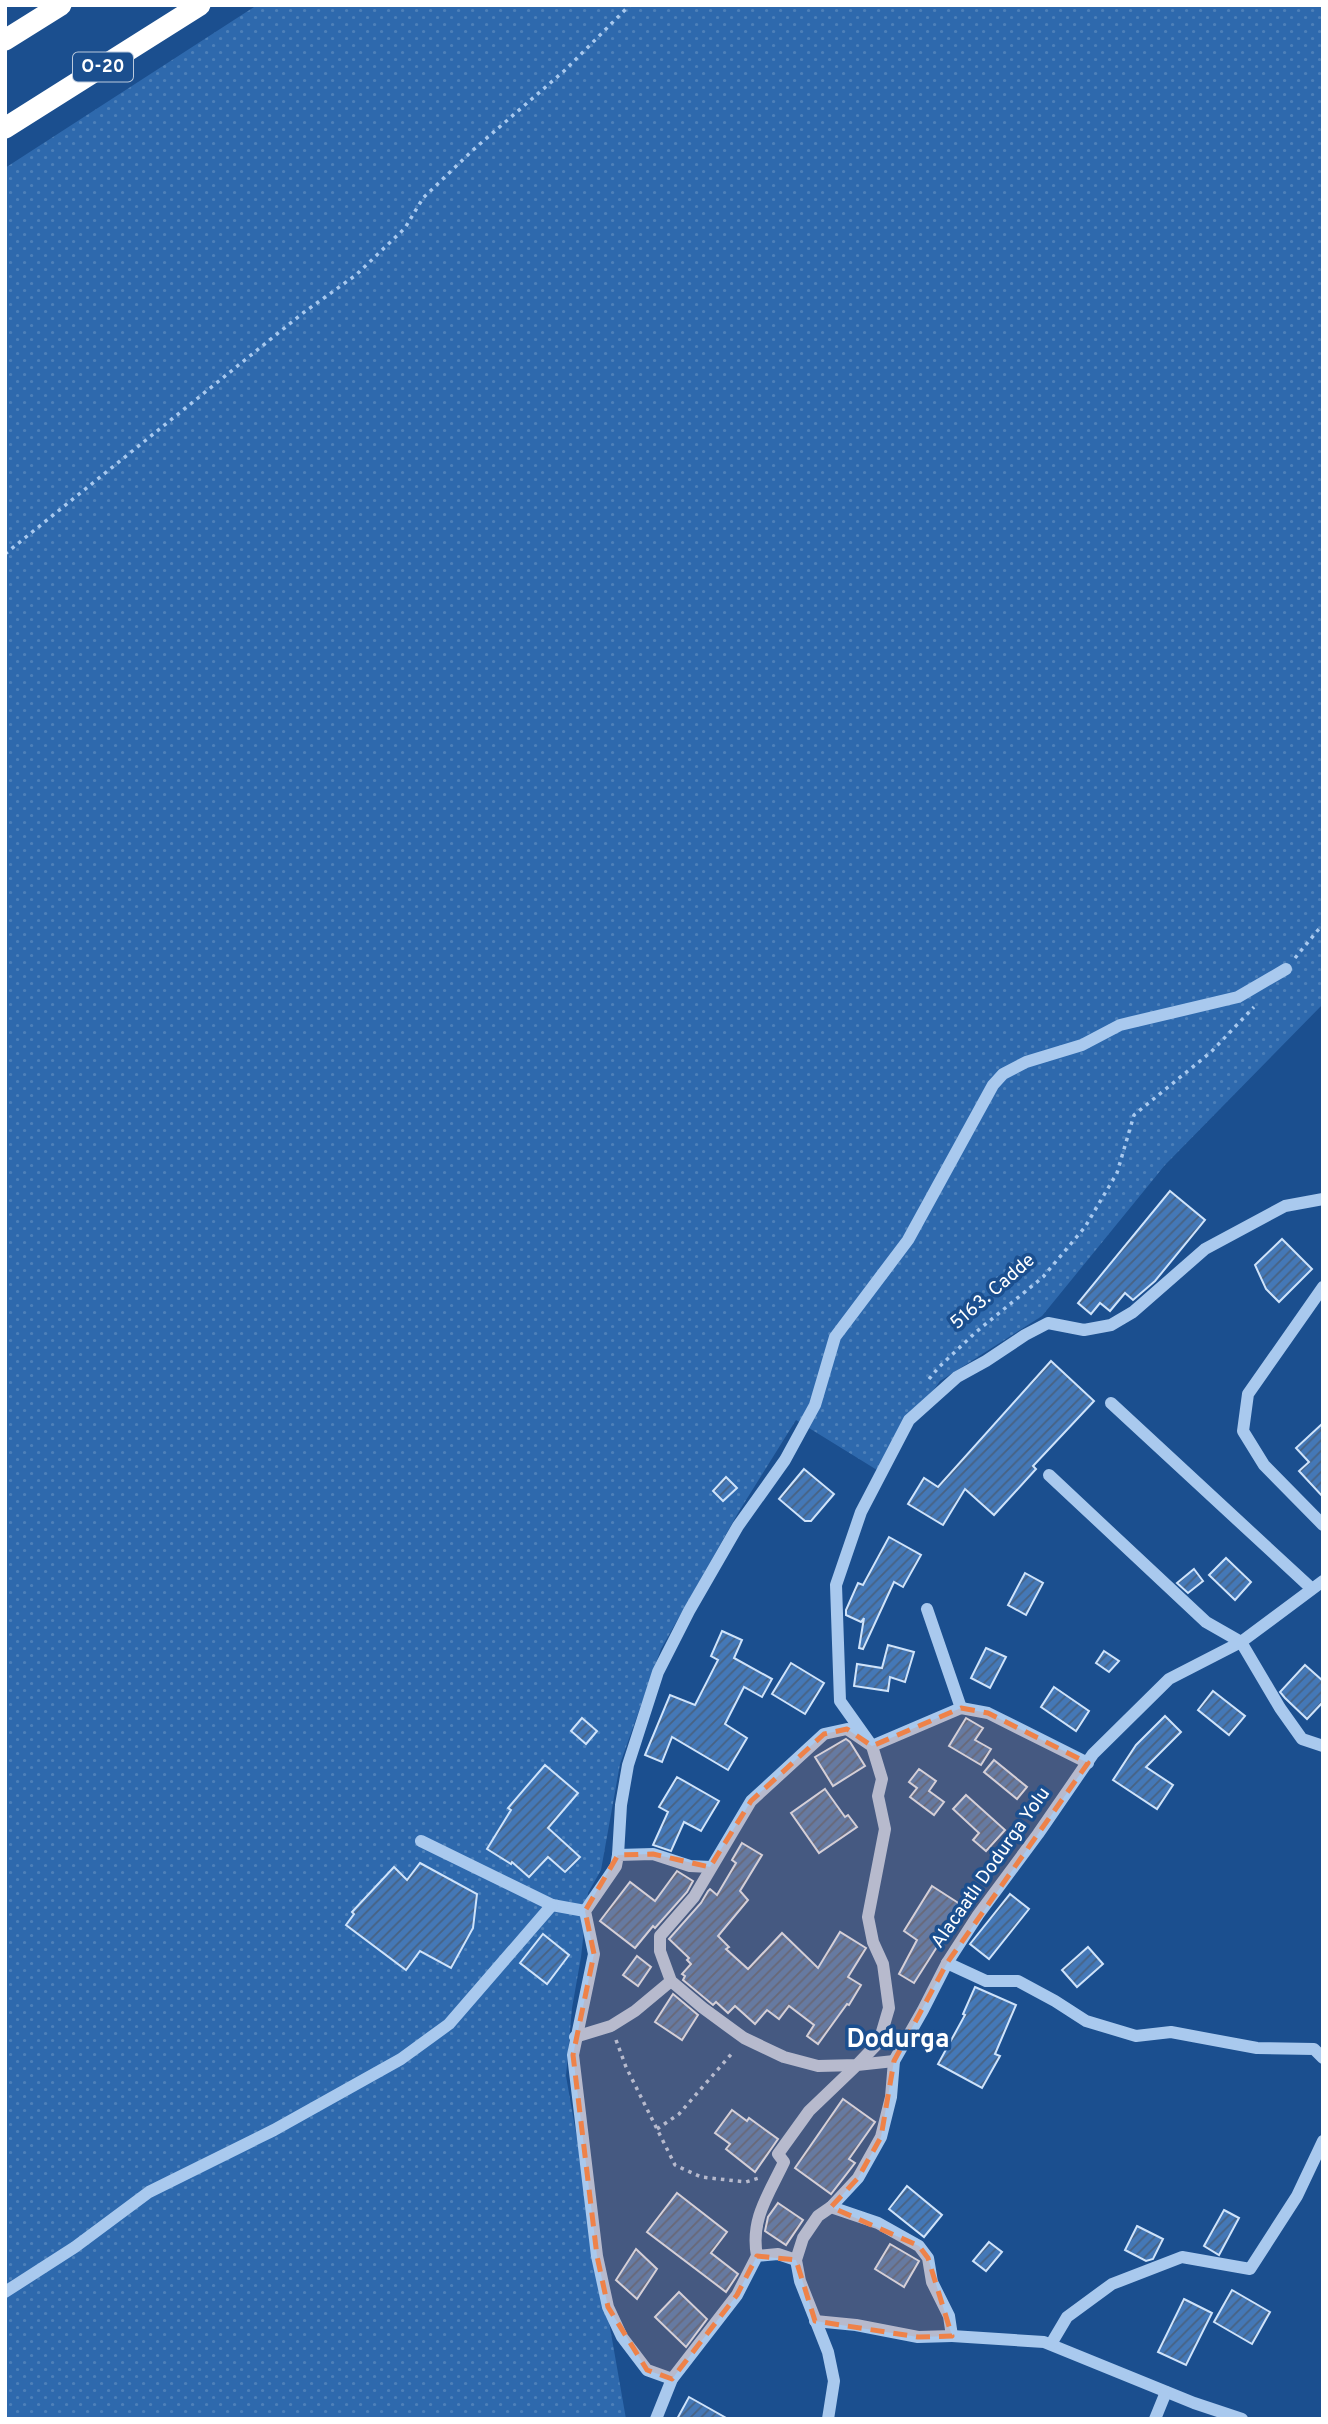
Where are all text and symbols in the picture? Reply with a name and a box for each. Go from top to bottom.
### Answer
road number: O-20 [73,52,133,82]
street label: 5163. Cadde [946,1249,1040,1335]
street label: Alacaatlı Dodurga Yolu [926,1783,1056,1953]
district label: Dodurga [846,2024,950,2057]

